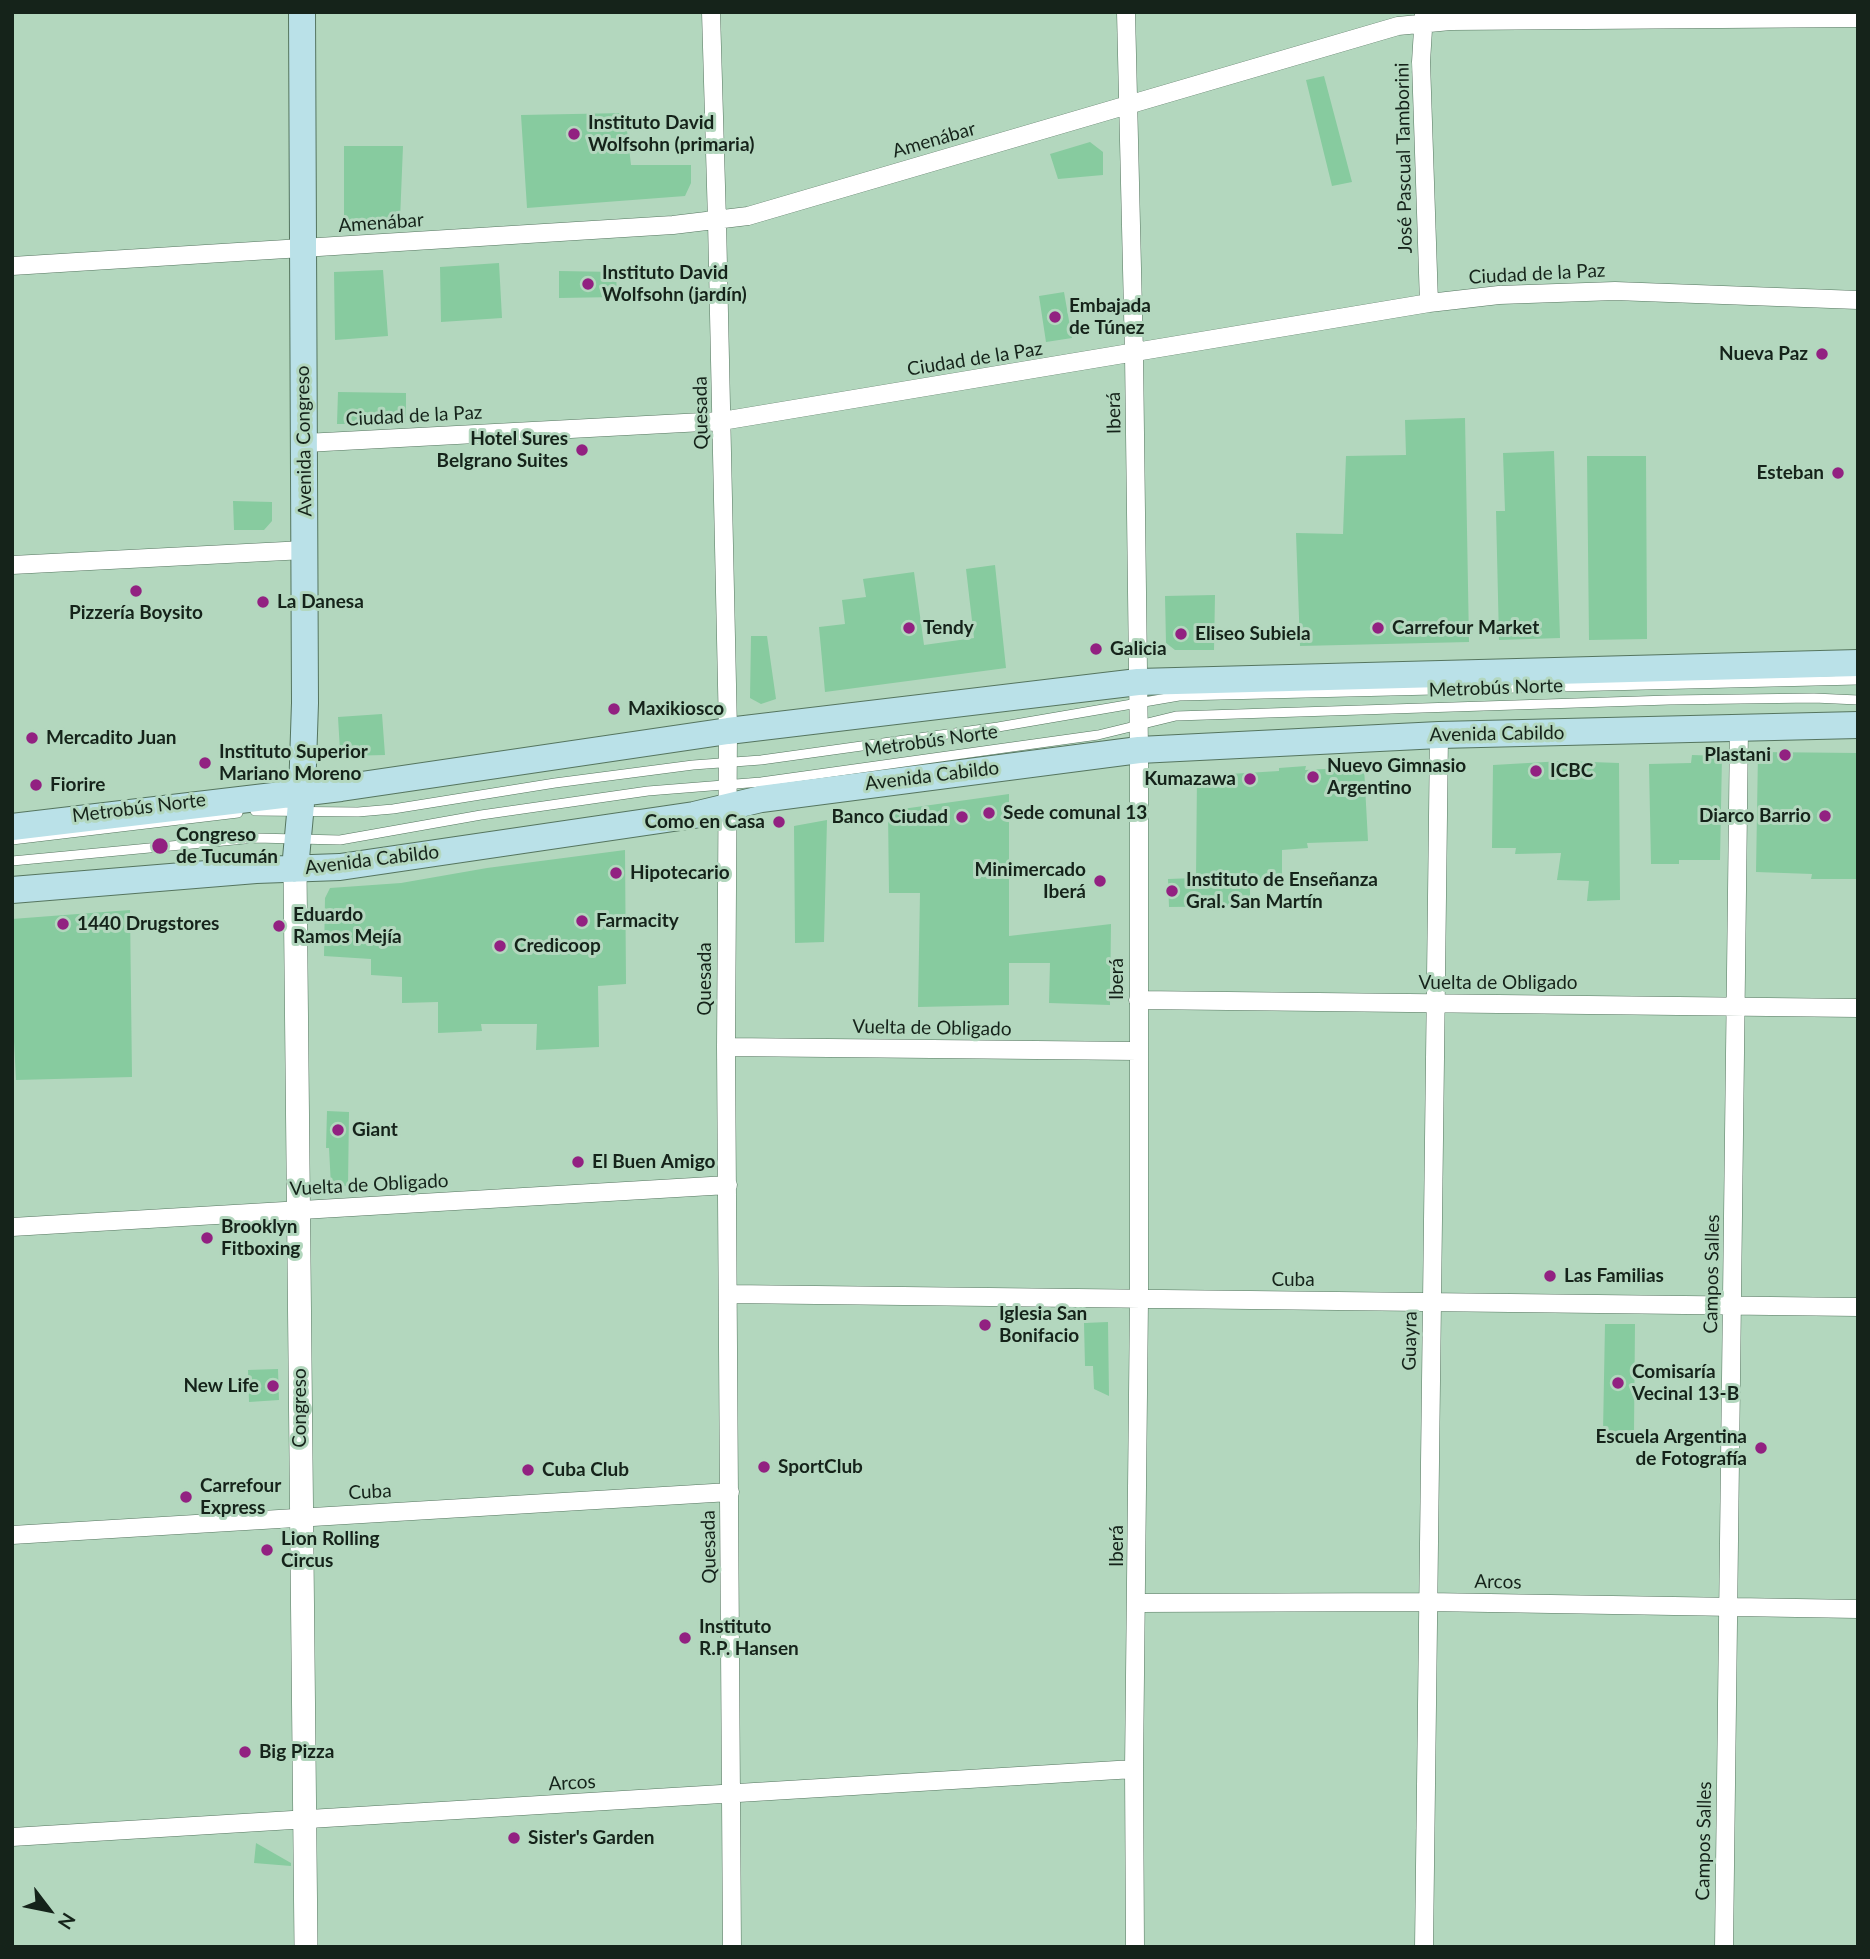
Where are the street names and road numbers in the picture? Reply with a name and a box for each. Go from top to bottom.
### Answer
street label: José Pascual Tamborini [1391,62,1417,254]
street label: Amenábar [890,117,978,163]
street label: Amenábar [338,209,424,237]
street label: Ciudad de la Paz [1468,259,1606,289]
street label: Ciudad de la Paz [906,337,1044,381]
street label: Avenida Congreso [291,365,317,517]
street label: Quesada [689,376,713,450]
street label: Iberá [1102,392,1126,434]
street label: Ciudad de la Paz [345,401,483,431]
street label: Metrobús Norte [1428,674,1564,702]
street label: Metrobús Norte [863,720,999,762]
street label: Avenida Cabildo [1429,721,1565,747]
street label: Avenida Cabildo [864,756,1000,796]
street label: Metrobús Norte [71,788,207,828]
street label: Avenida Cabildo [304,840,440,880]
street label: Quesada [694,942,716,1016]
street label: Iberá [1106,958,1128,1000]
street label: Vuelta de Obligado [1418,972,1578,994]
street label: Vuelta de Obligado [852,1015,1012,1041]
street label: Vuelta de Obligado [289,1169,449,1201]
street label: Campos Salles [1700,1214,1724,1334]
street label: Cuba [1271,1269,1315,1291]
street label: Guayra [1398,1311,1422,1371]
street label: Congreso [289,1368,311,1448]
street label: Cuba [348,1479,392,1505]
street label: Quesada [697,1510,721,1584]
street label: Iberá [1106,1525,1128,1567]
street label: Arcos [1474,1570,1522,1594]
street label: Arcos [548,1770,596,1796]
street label: Campos Salles [1692,1781,1716,1901]

